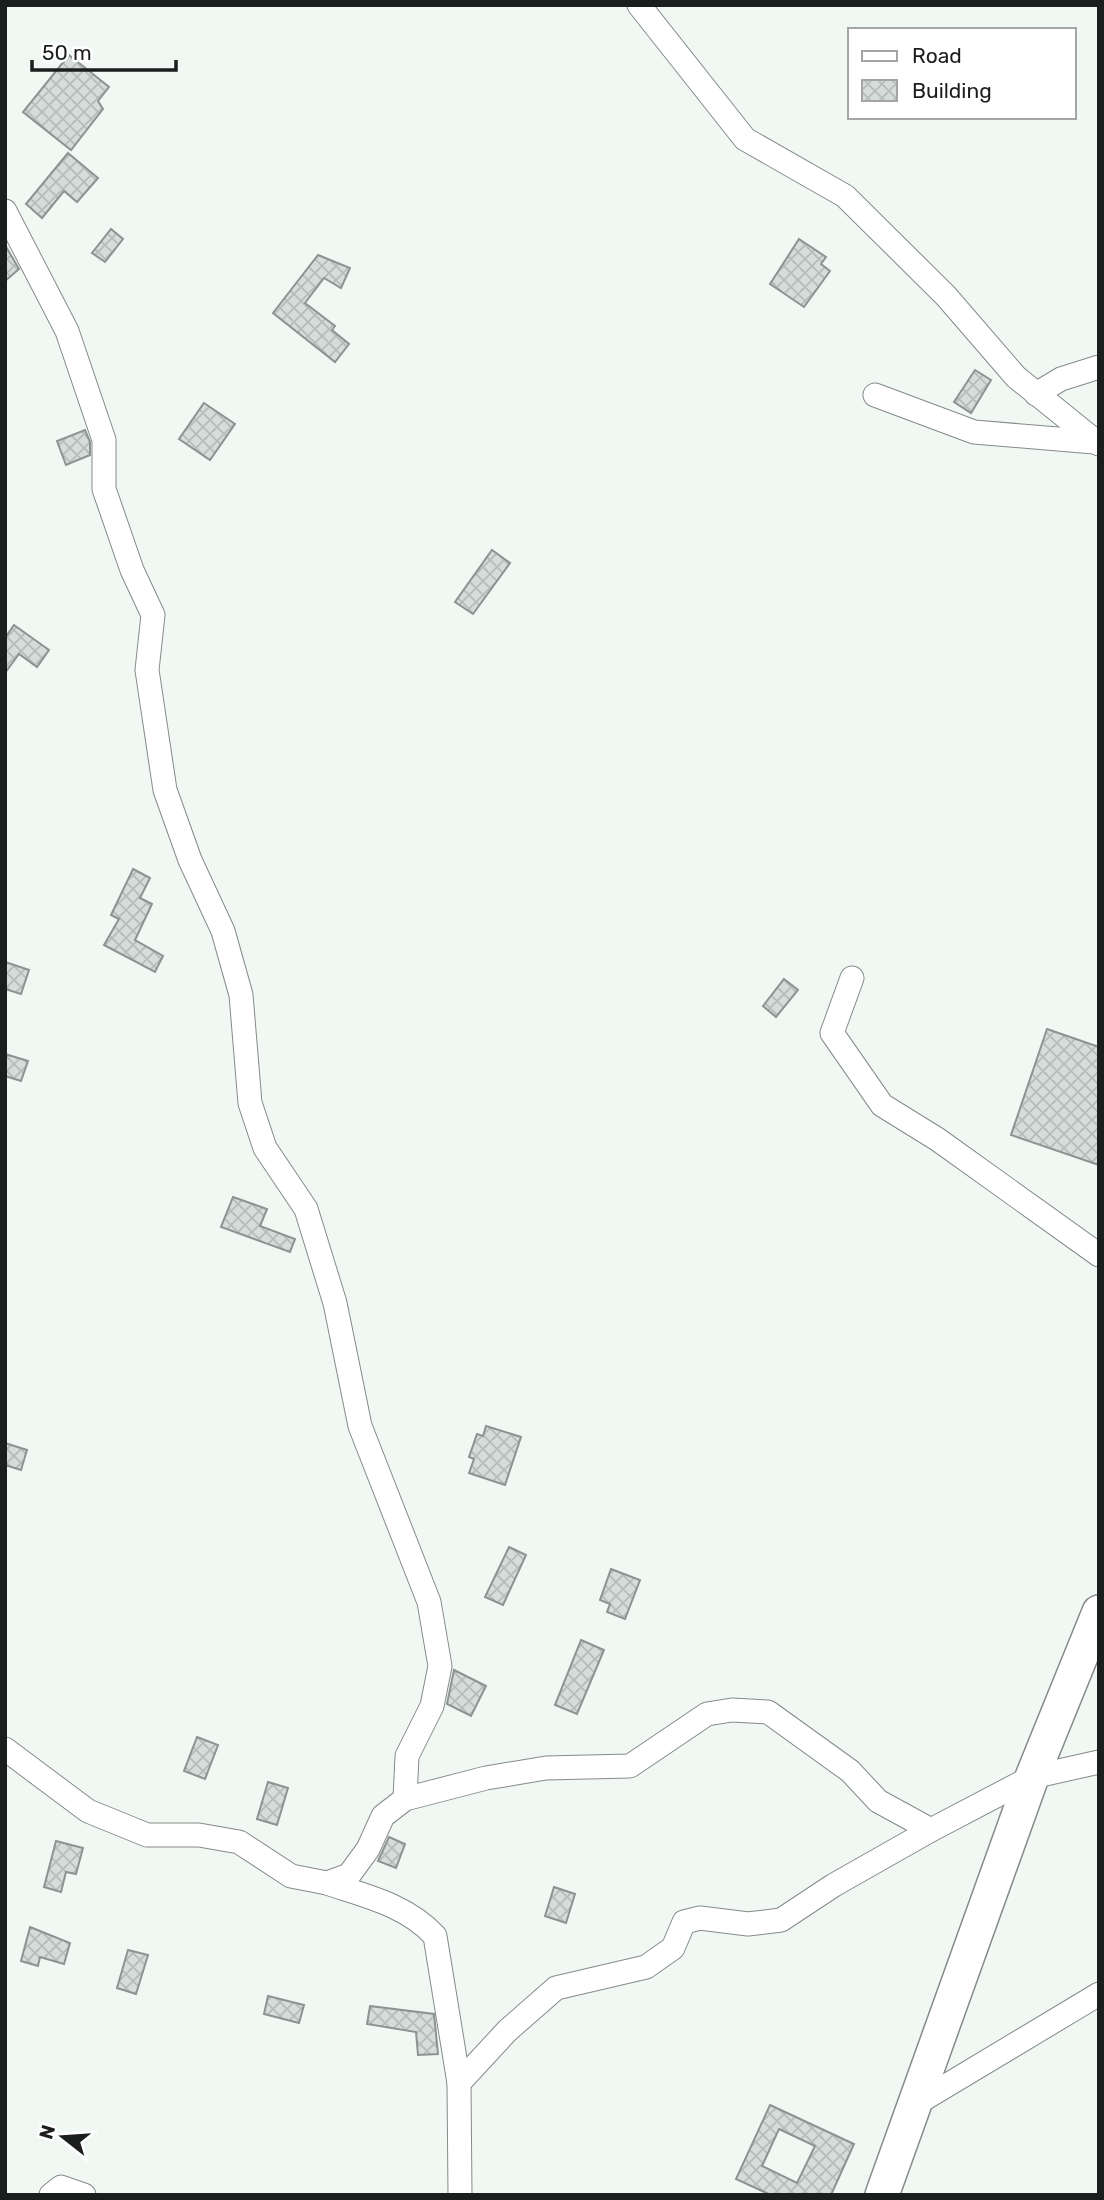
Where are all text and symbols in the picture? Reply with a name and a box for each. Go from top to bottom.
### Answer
scale bar [32,28,175,72]
legend [848,28,1076,119]
text: 50 m [42,40,92,65]
text: Road [912,43,962,68]
text: Building [912,78,992,103]
north arrow [28,2102,98,2172]
text: N [34,2122,60,2142]

